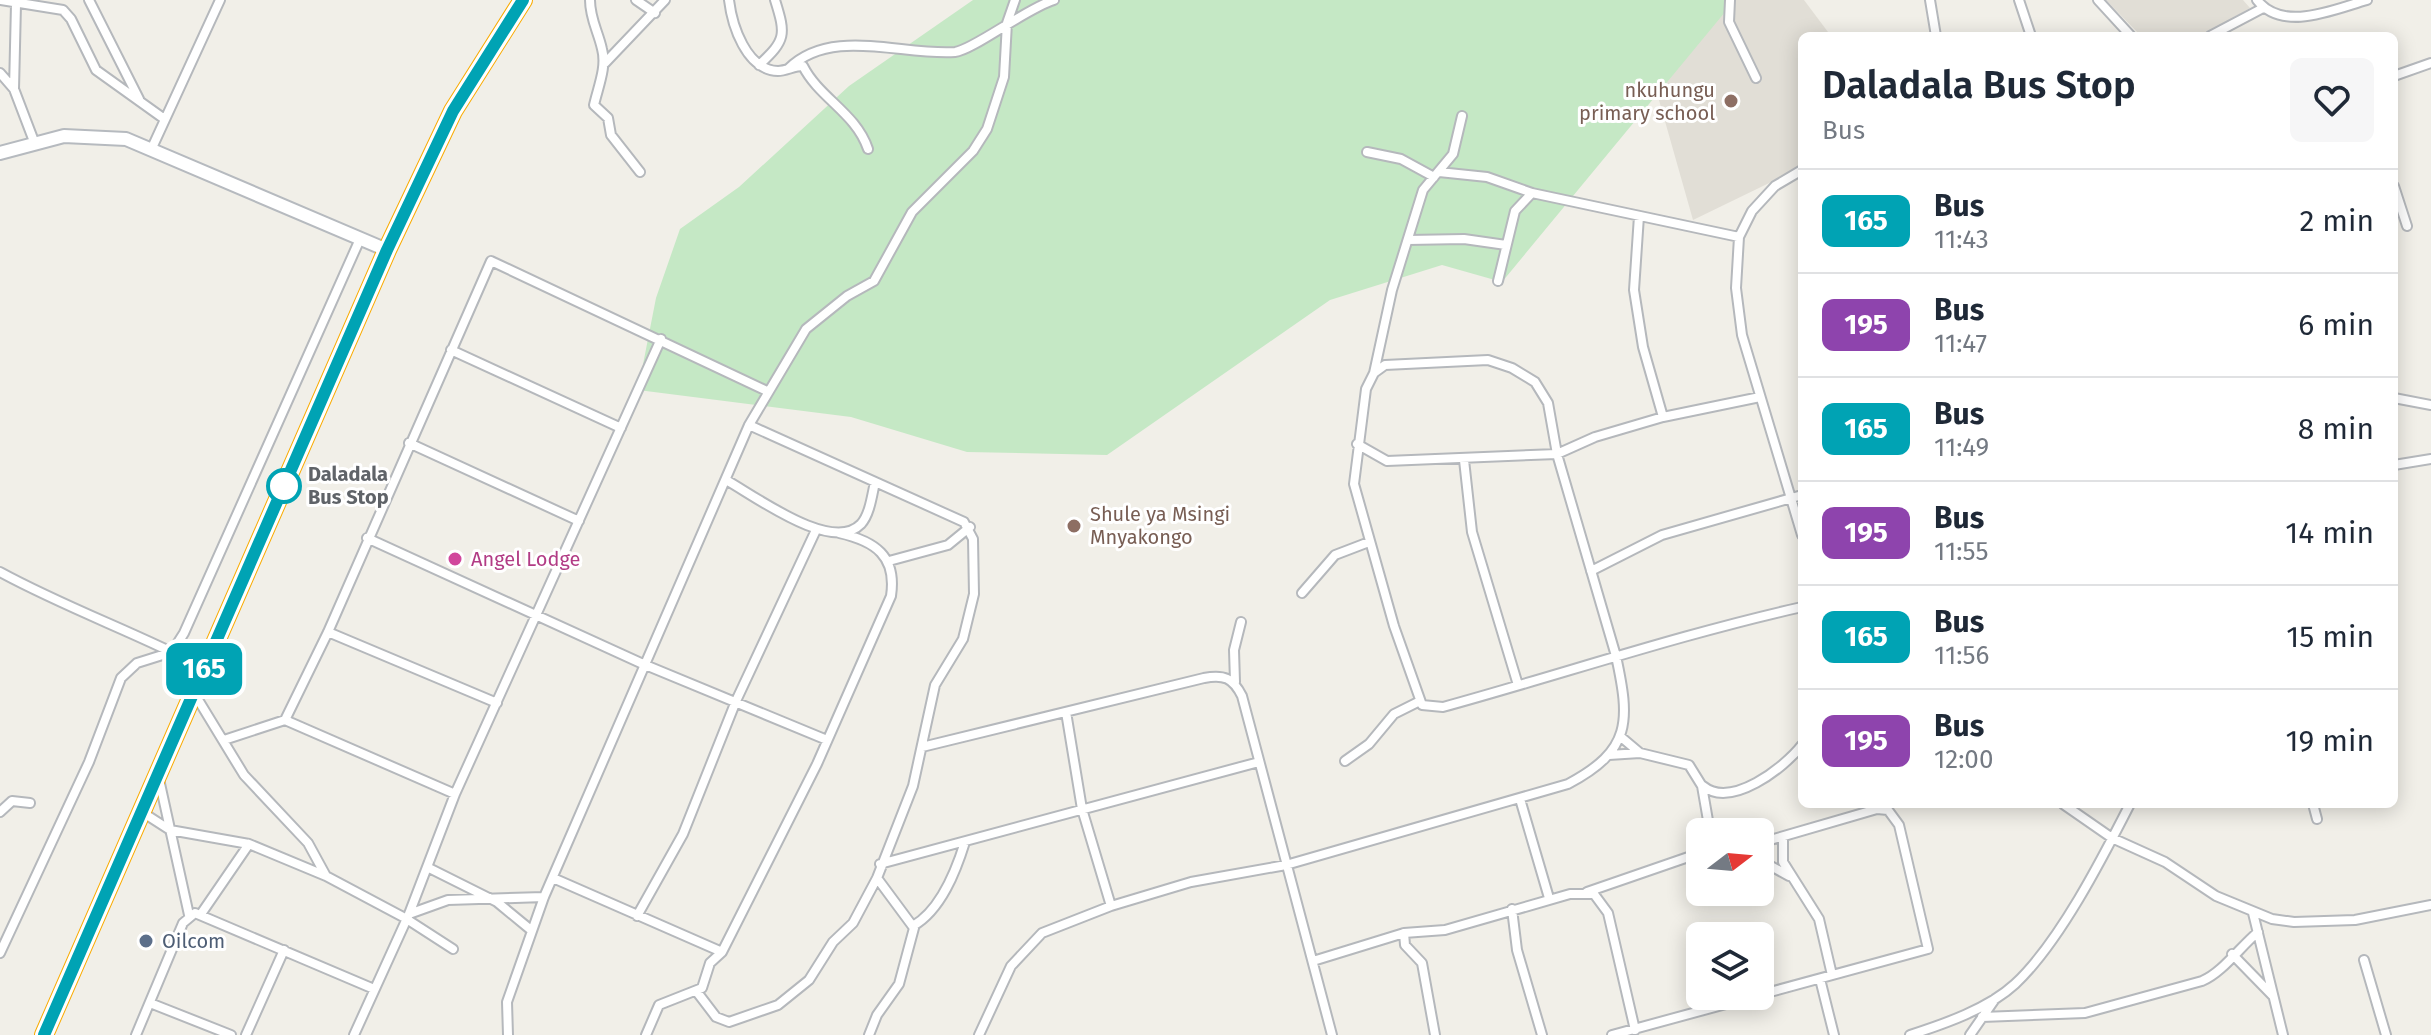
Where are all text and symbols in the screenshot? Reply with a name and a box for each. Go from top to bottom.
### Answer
button: heart [2290,58,2374,142]
text: Daladala Bus Stop [1822,62,2136,108]
place label: nkuhungu primary school [1579,78,1715,125]
marker: nkuhungu primary school [1722,92,1740,110]
text: Bus [1822,115,1865,146]
text: Bus [1934,188,1984,224]
text: 2 min [2299,203,2374,239]
text: 165 [1844,204,1888,237]
text: 11:43 [1934,224,1989,255]
text: Bus [1934,292,1984,328]
text: 6 min [2298,307,2374,343]
text: 195 [1844,308,1888,341]
text: 11:47 [1934,328,1987,359]
text: Bus [1934,396,1984,432]
text: 8 min [2298,411,2374,447]
text: 165 [1844,412,1888,445]
text: 11:49 [1934,432,1989,463]
place label: Daladala Bus Stop [308,462,389,509]
marker: Daladala Bus Stop [267,469,301,503]
text: Bus [1934,500,1984,536]
place label: Shule ya Msingi Mnyakongo [1090,502,1230,549]
text: 14 min [2285,515,2374,551]
text: 195 [1844,516,1888,549]
marker: Shule ya Msingi Mnyakongo [1065,517,1083,535]
text: 11:55 [1934,536,1988,567]
place label: Angel Lodge [471,547,580,571]
marker: Angel Lodge [446,550,464,568]
text: Bus [1934,604,1984,640]
text: 15 min [2286,619,2374,655]
text: 165 [1844,620,1888,653]
text: 11:56 [1934,640,1989,671]
line badge: 165 [158,643,250,695]
text: 165 [182,652,226,685]
text: Bus [1934,708,1984,744]
text: 19 min [2286,723,2374,759]
text: 195 [1844,724,1888,757]
text: 12:00 [1934,744,1993,775]
north arrow [1686,818,1774,906]
map controls [1686,818,1774,1010]
button: layers [1686,922,1774,1010]
place label: Oilcom [162,929,225,953]
marker: Oilcom [137,932,155,950]

